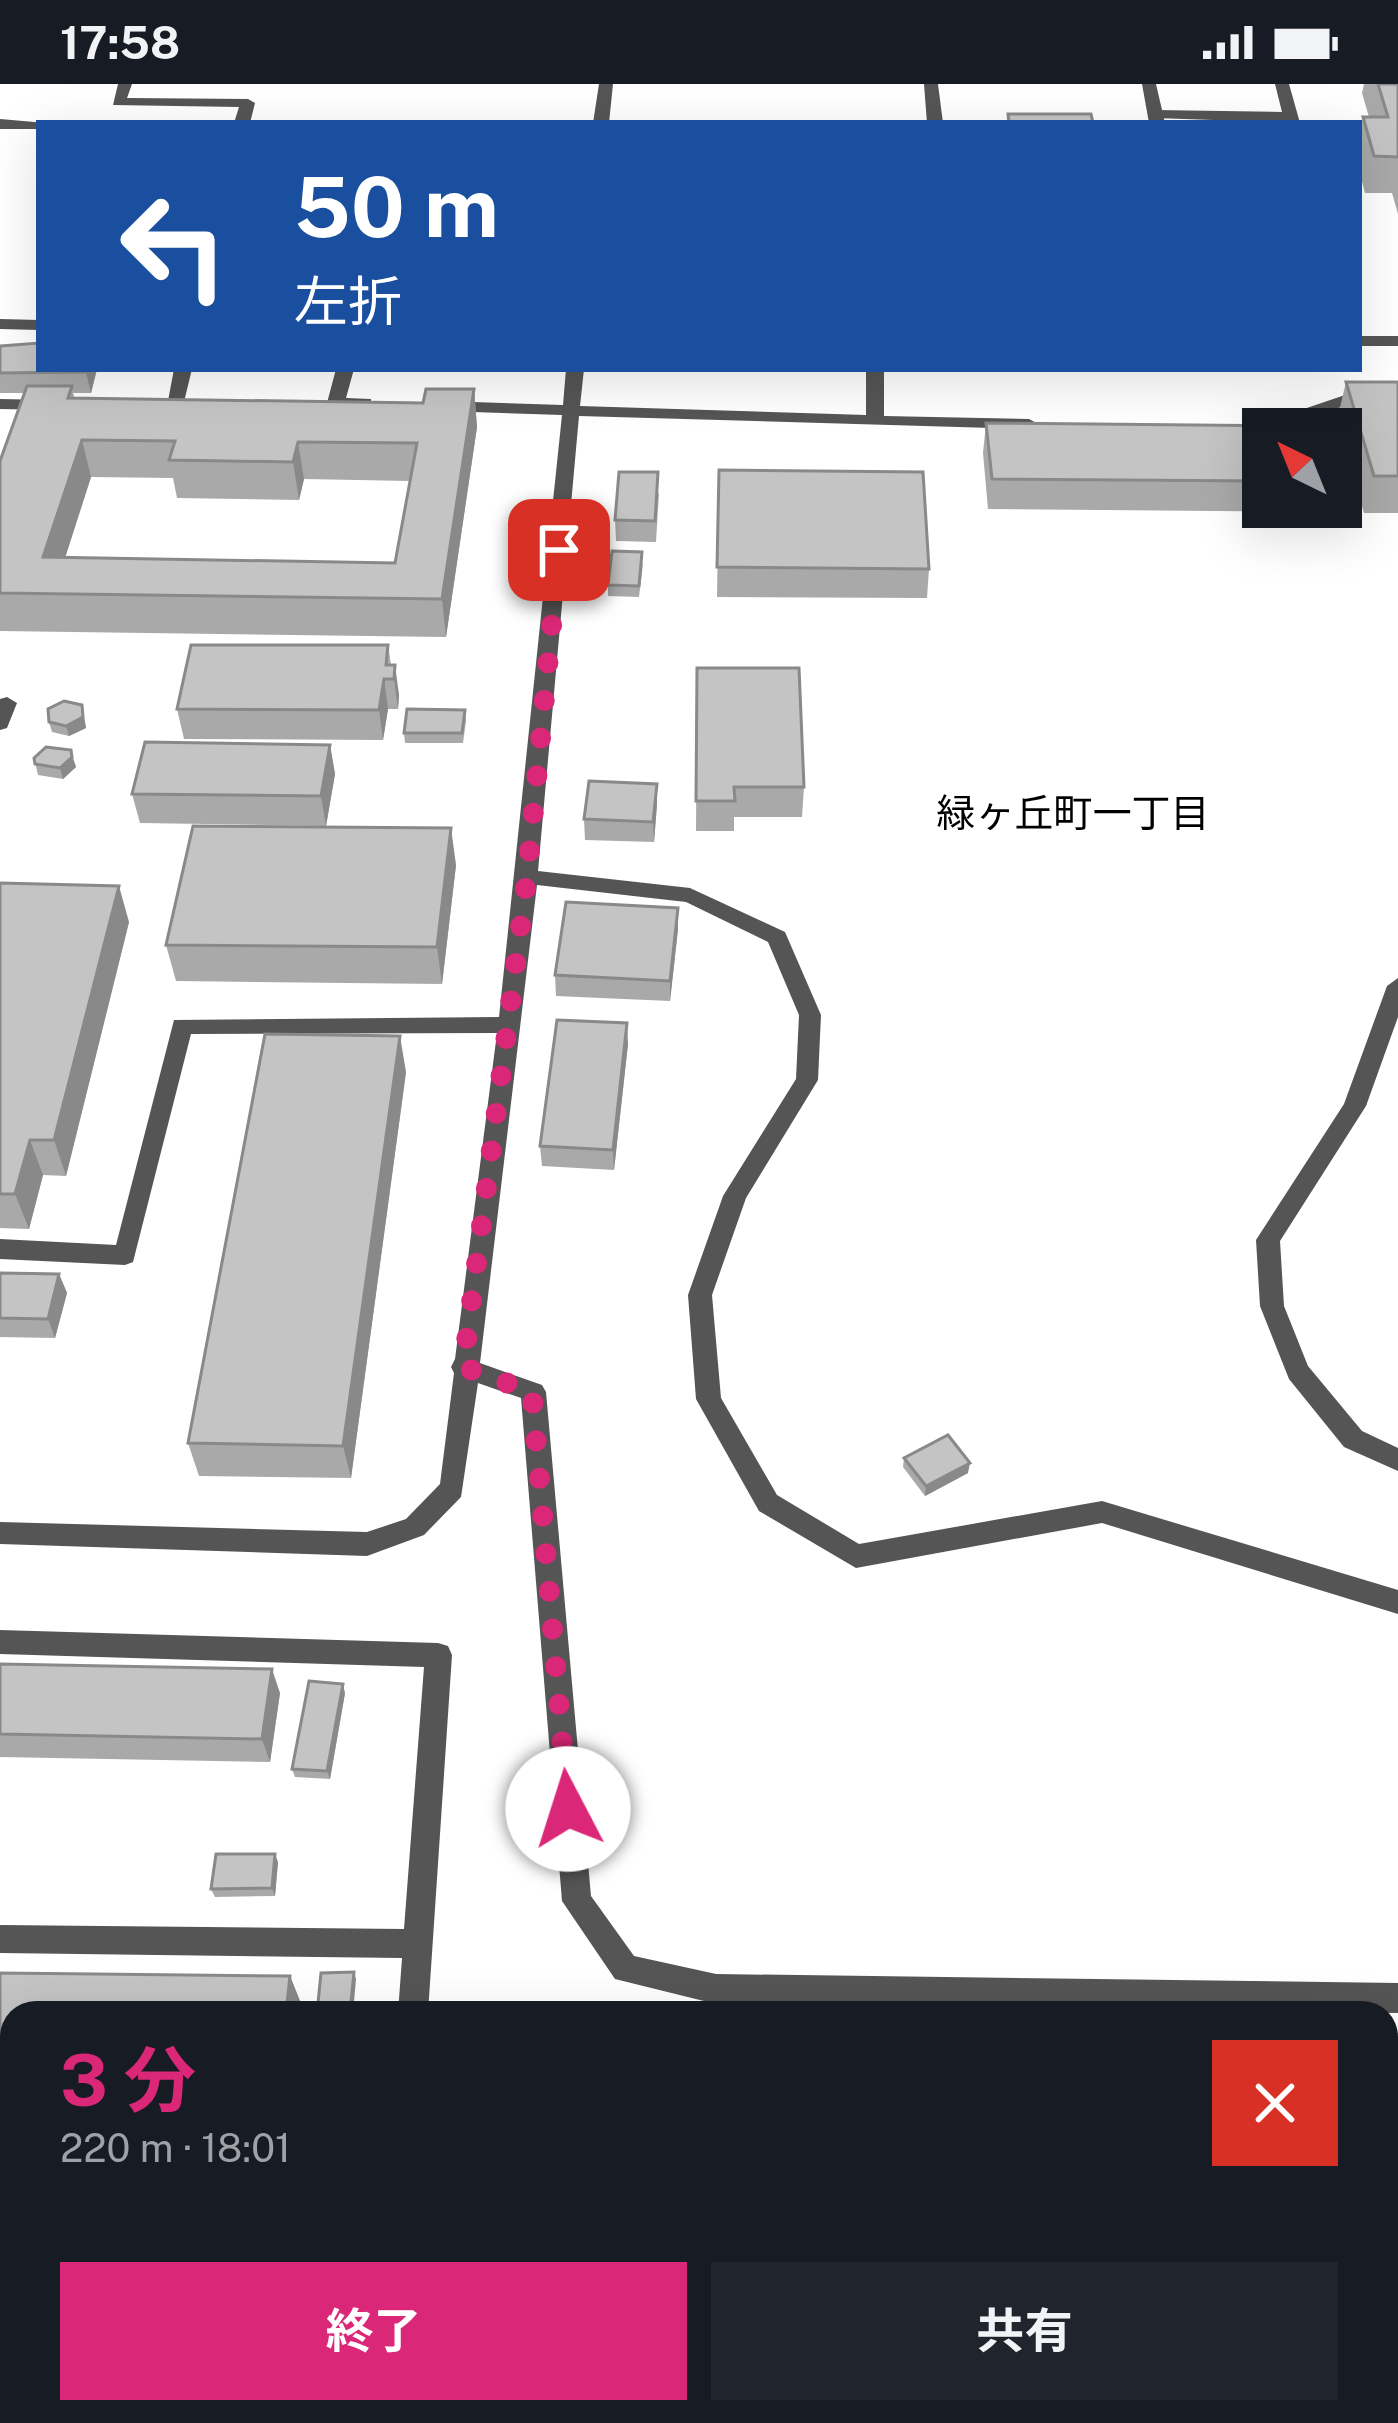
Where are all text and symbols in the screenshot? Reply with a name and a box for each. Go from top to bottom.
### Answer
text: 17:58 [60,16,180,69]
text: 50 m [294,157,499,256]
icon: left [96,168,252,324]
text: 左折 [294,270,402,333]
north arrow [1242,408,1362,528]
map controls [1242,408,1362,528]
pin [508,499,610,601]
icon: arrive [526,517,592,583]
district label: 緑ヶ丘町一丁目 [936,790,1210,836]
position arrow [505,1746,631,1872]
text: 3 分 [60,2038,196,2122]
button: close [1212,2040,1338,2166]
text: 220 m · 18:01 [60,2125,291,2171]
button: 終了 [60,2262,687,2400]
button: 共有 [711,2262,1338,2400]

